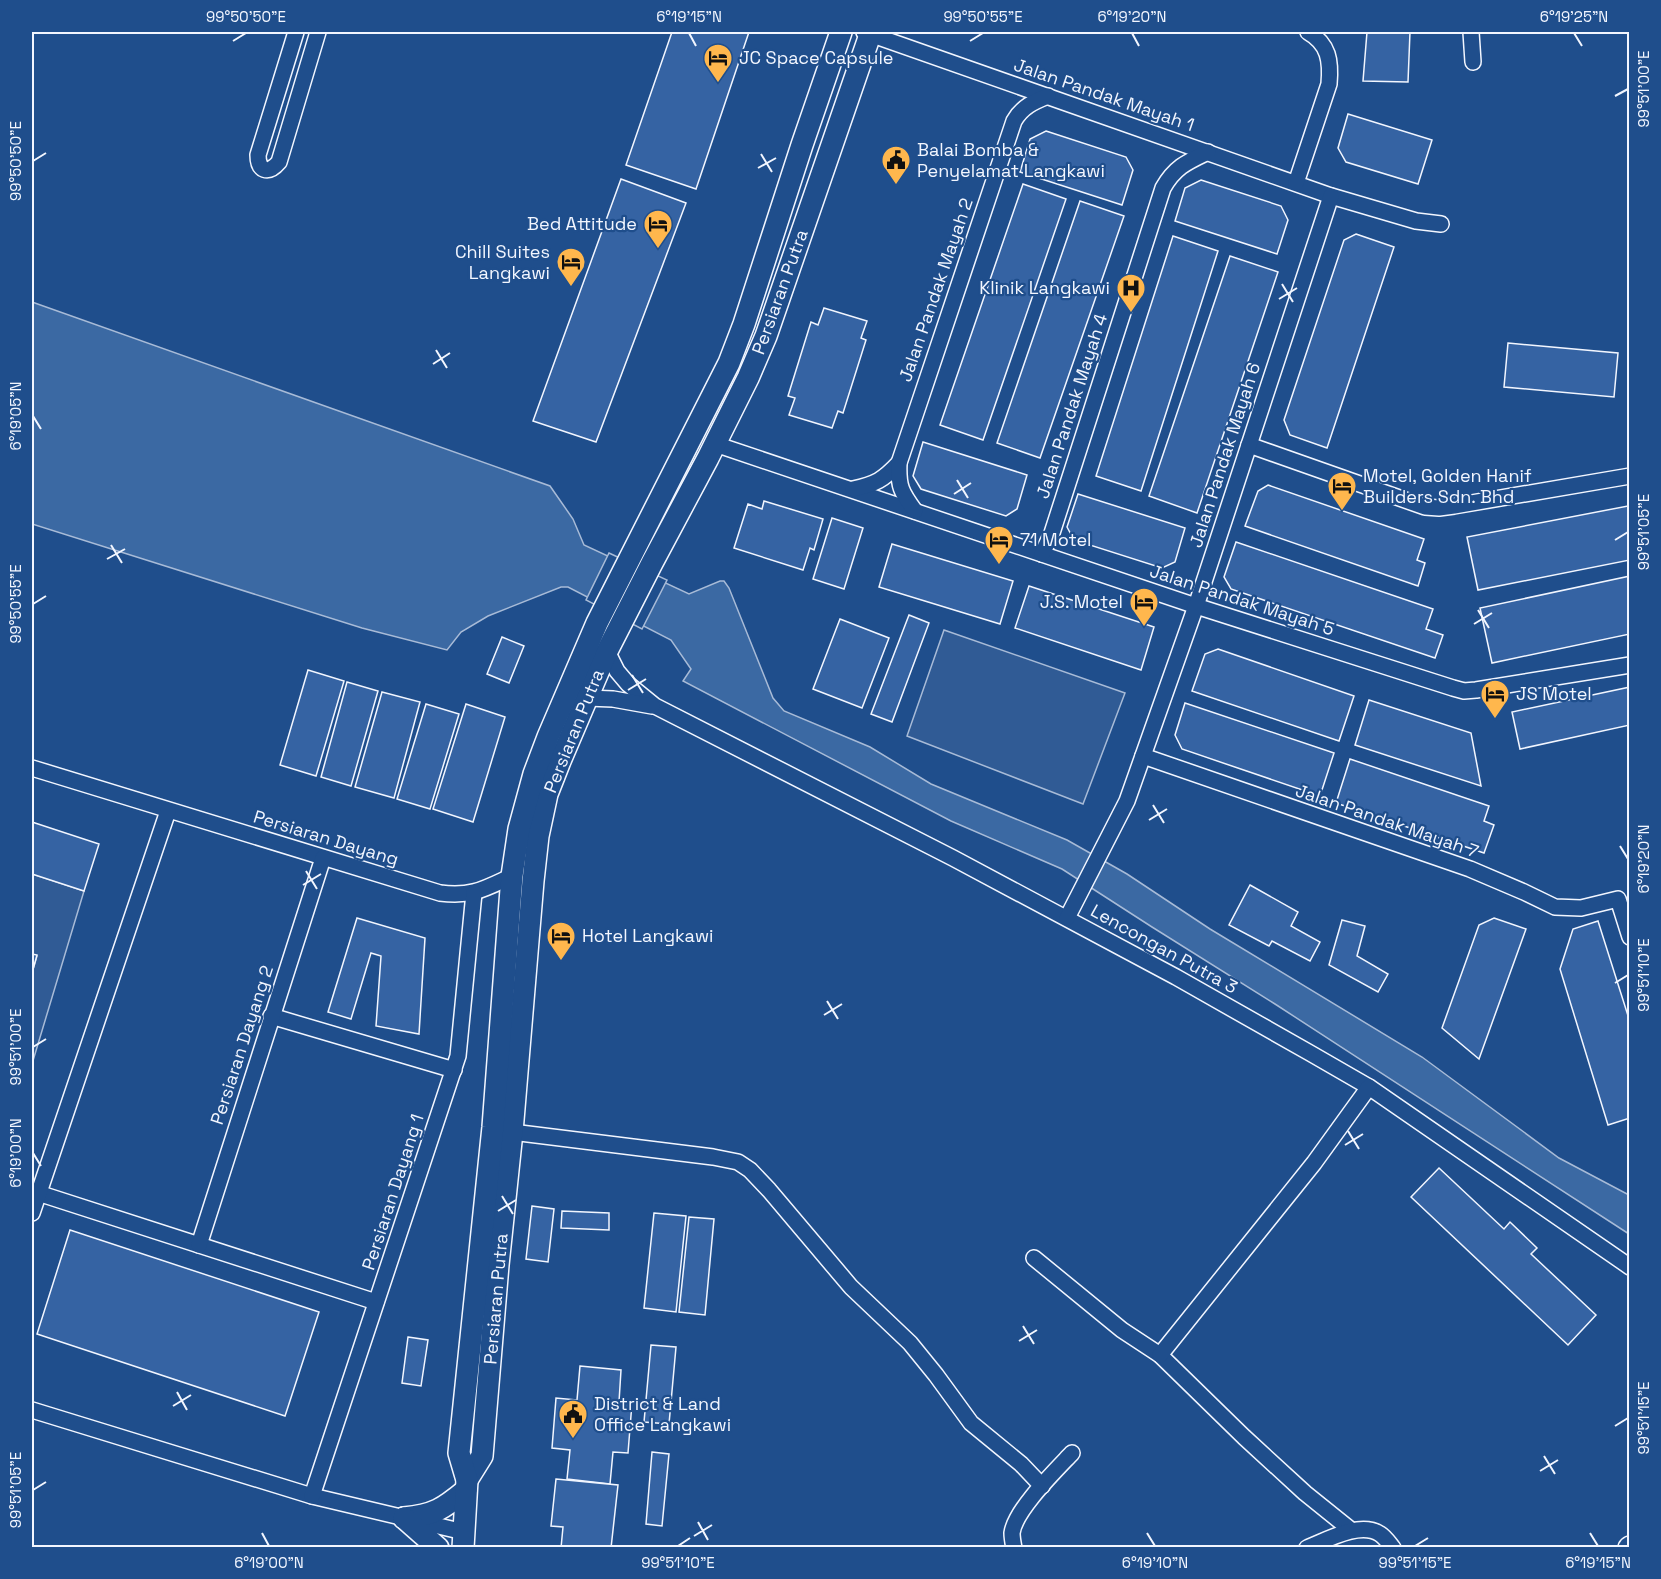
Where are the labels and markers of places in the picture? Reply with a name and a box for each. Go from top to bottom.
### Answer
hotel icon: JC Space Capsule [702,42,734,84]
place label: JC Space Capsule [739,46,893,69]
place label: Balai Bomba & Penyelamat Langkawi [917,138,1105,182]
public building icon: Balai Bomba & Penyelamat Langkawi [880,144,912,186]
hotel icon: Bed Attitude [642,208,674,250]
place label: Bed Attitude [527,212,637,235]
place label: Chill Suites Langkawi [455,240,550,284]
hotel icon: Chill Suites Langkawi [555,246,587,288]
hospital icon: Klinik Langkawi [1115,272,1147,314]
place label: Klinik Langkawi [979,276,1110,299]
place label: Motel, Golden Hanif Builders Sdn. Bhd [1363,464,1532,508]
hotel icon: Motel, Golden Hanif Builders Sdn. Bhd [1326,470,1358,512]
hotel icon: 71 Motel [983,524,1015,566]
place label: 71 Motel [1020,528,1092,551]
hotel icon: J.S. Motel [1128,586,1160,628]
place label: J.S. Motel [1040,590,1123,613]
hotel icon: JS Motel [1479,678,1511,720]
place label: JS Motel [1516,682,1592,705]
hotel icon: Hotel Langkawi [545,920,577,962]
place label: Hotel Langkawi [582,924,713,947]
place label: District & Land Office Langkawi [594,1392,731,1436]
public building icon: District & Land Office Langkawi [557,1398,589,1440]

